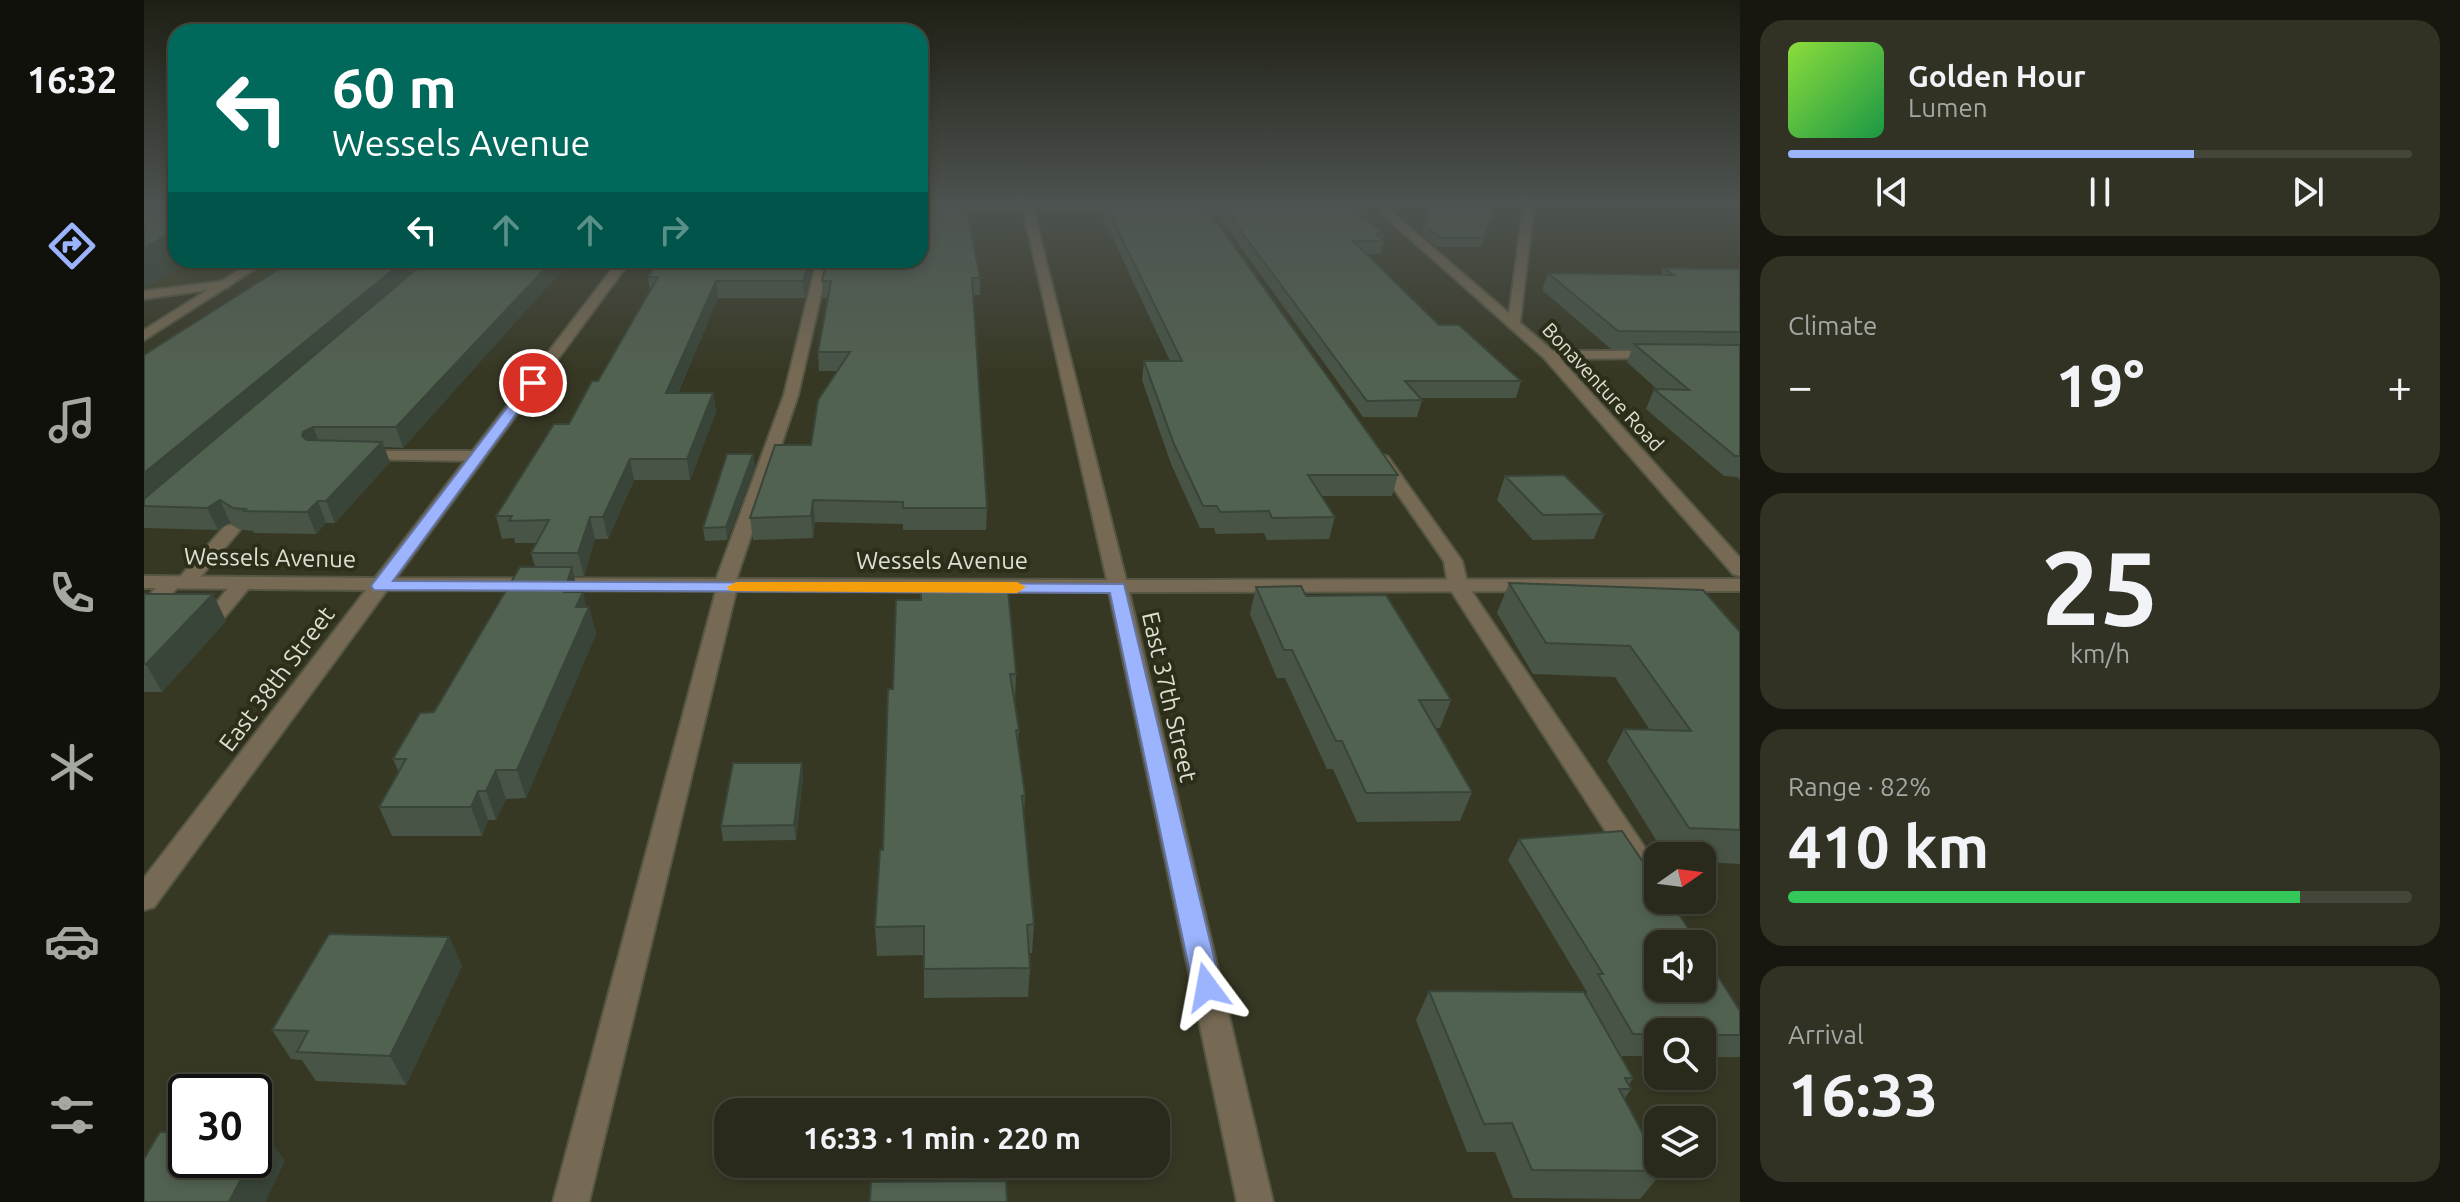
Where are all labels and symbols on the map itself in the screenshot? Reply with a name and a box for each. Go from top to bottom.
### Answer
street label: Bonaventure Road [1538,318,1669,456]
pin [499,349,567,417]
street label: Wessels Avenue [184,542,356,573]
street label: Wessels Avenue [856,547,1028,574]
street label: East 38th Street [214,601,340,756]
street label: East 37th Street [1137,609,1202,785]
north arrow [1644,842,1716,914]
position arrow [1165,945,1249,1029]
speed limit sign: 30 [168,1074,272,1178]

